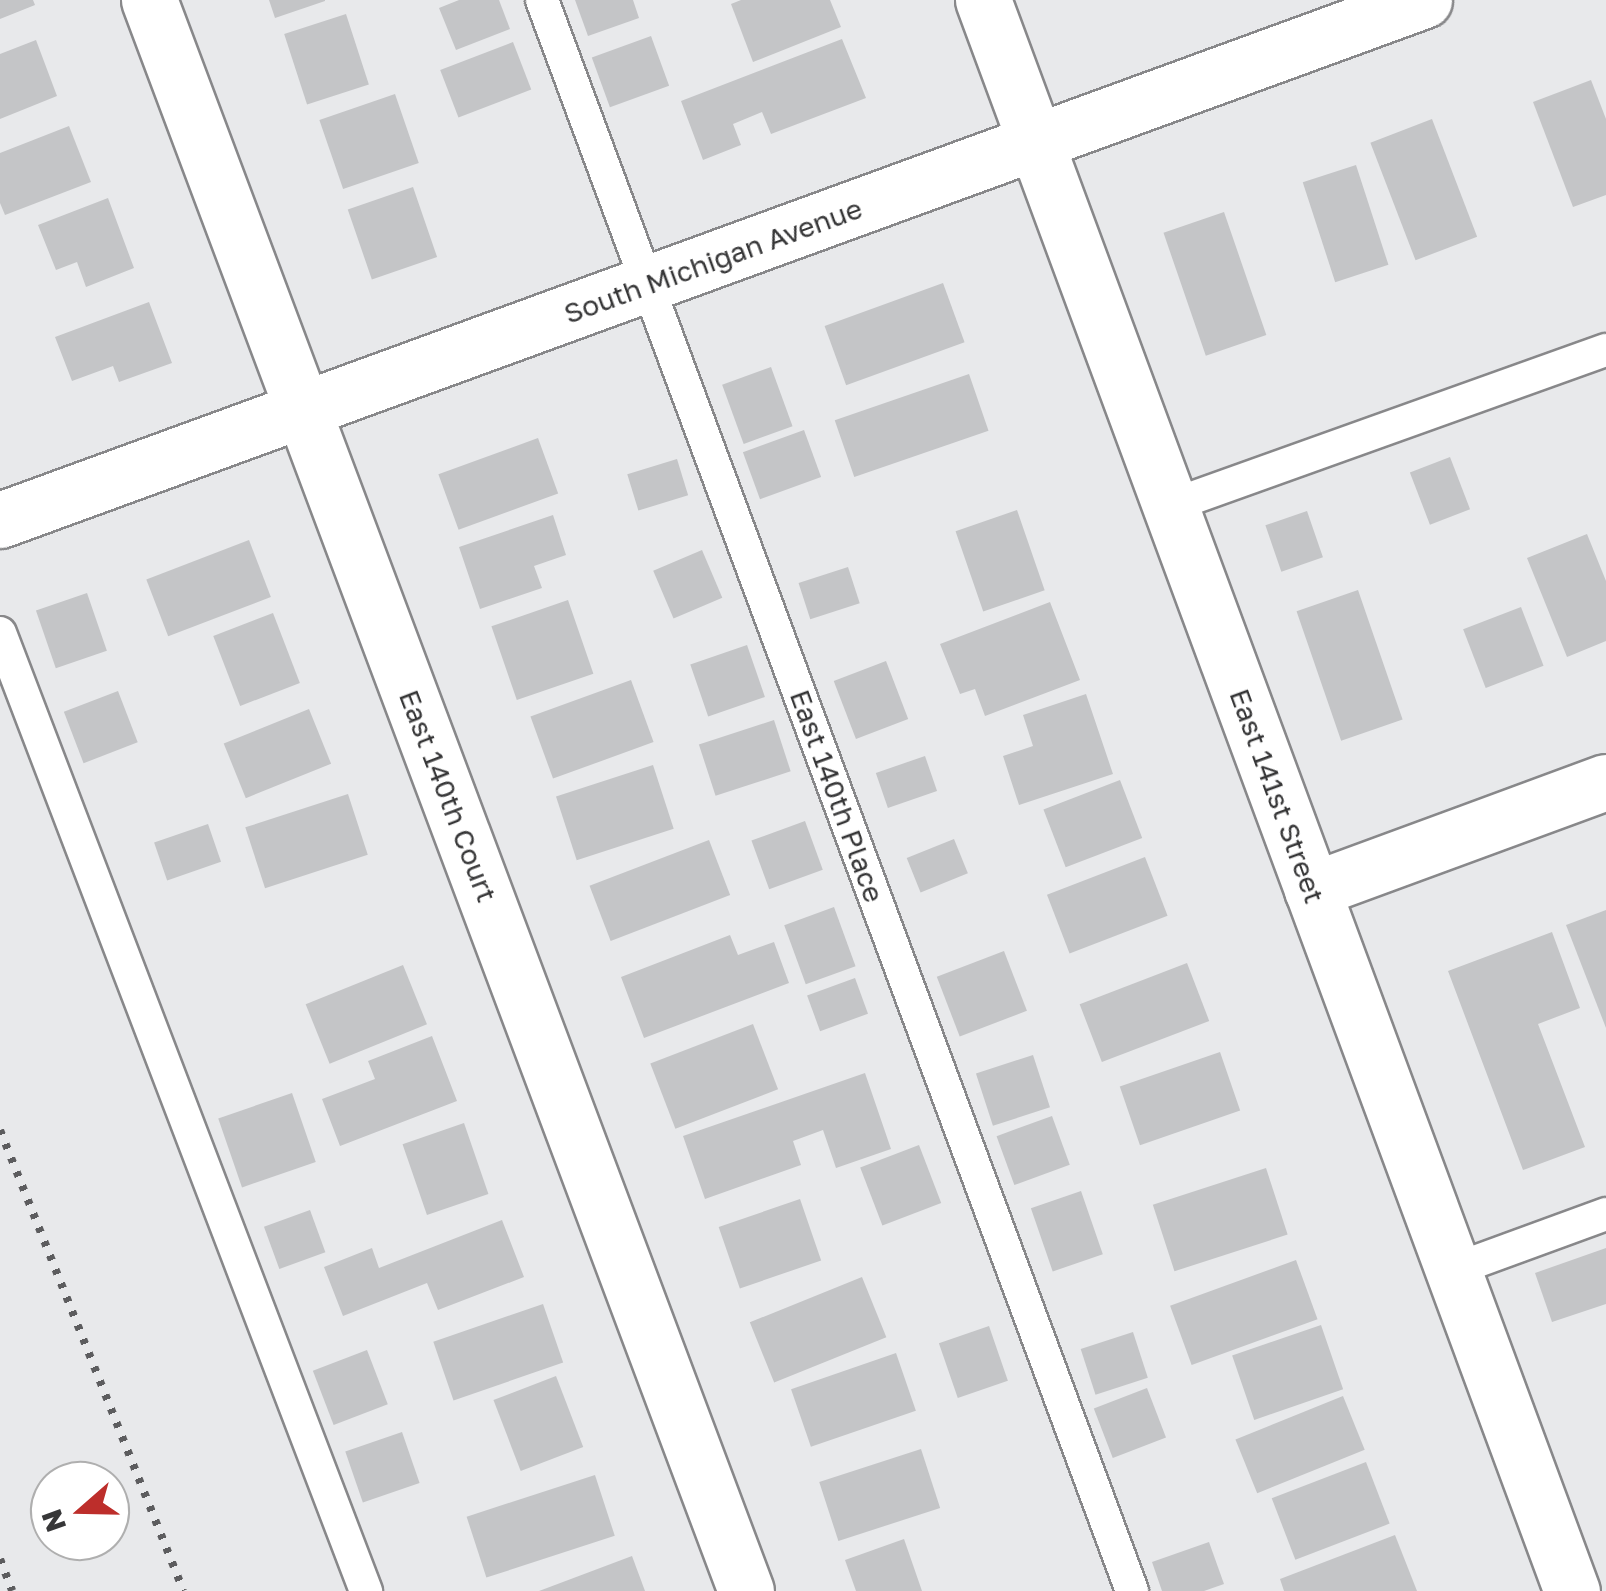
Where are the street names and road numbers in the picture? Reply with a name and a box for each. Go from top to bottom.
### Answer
street label: South Michigan Avenue [559,191,867,331]
street label: East 141st Street [1223,684,1331,908]
street label: East 140th Court [392,685,504,907]
street label: East 140th Place [783,685,891,907]

